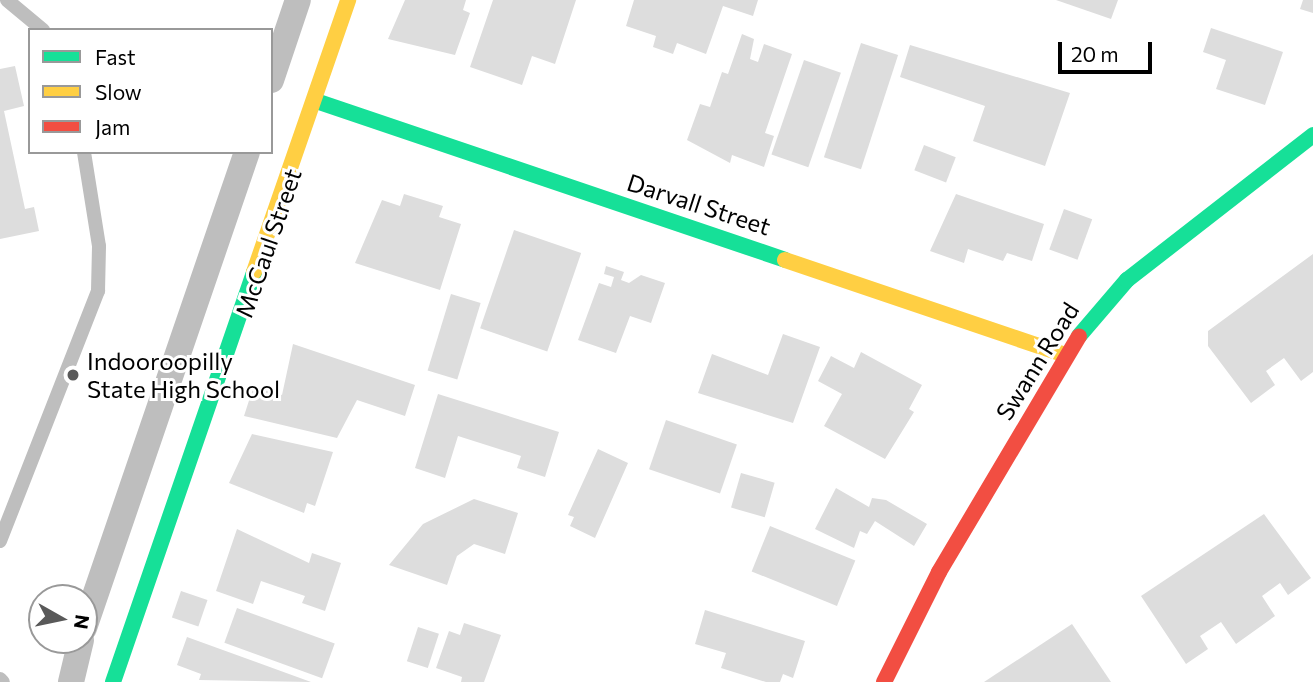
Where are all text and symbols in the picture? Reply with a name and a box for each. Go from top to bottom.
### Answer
legend [28,28,273,154]
scale bar [1061,28,1156,72]
text: 20 m [1071,41,1119,66]
text: Fast [95,44,136,69]
text: Slow [95,79,142,104]
text: Jam [95,114,130,139]
street label: McCaul Street [229,165,307,321]
street label: Darvall Street [624,167,774,241]
street label: Swann Road [989,297,1085,425]
place label: Indooroopilly State High School [87,347,280,403]
marker: Indooroopilly State High School [65,367,81,383]
north arrow [28,584,98,654]
text: N [70,613,95,631]

